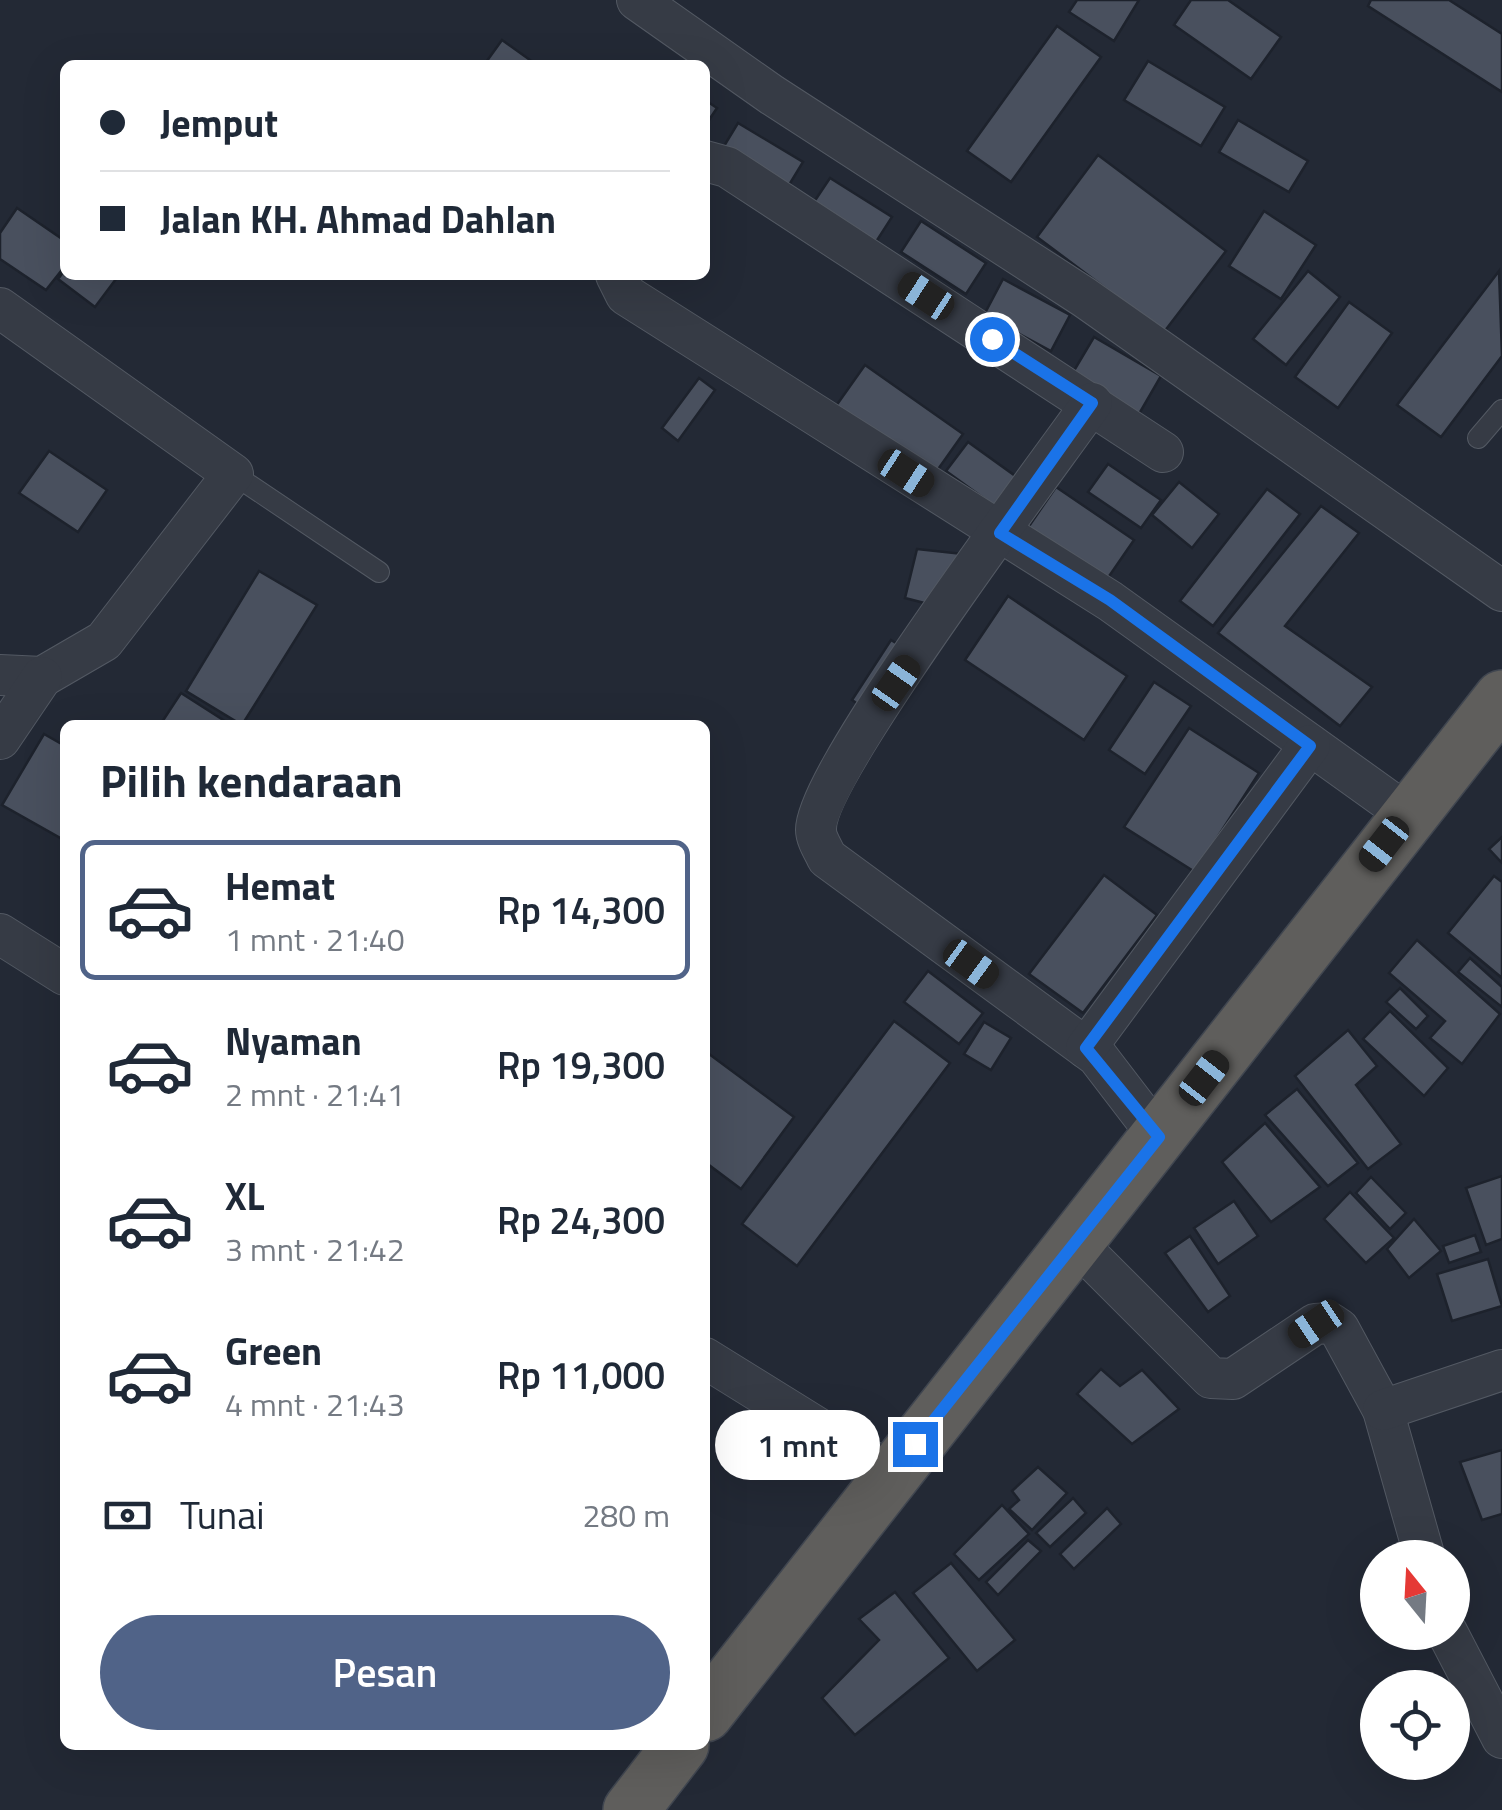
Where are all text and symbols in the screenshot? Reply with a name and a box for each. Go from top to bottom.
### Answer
text: Jemput [160,94,278,152]
text: Jalan KH. Ahmad Dahlan [160,190,556,248]
car [893,267,959,325]
route start [970,317,1015,362]
car [873,444,939,502]
car [867,650,925,716]
text: Pilih kendaraan [100,746,403,814]
car [1354,811,1414,877]
text: Hemat [225,857,335,915]
icon: car [105,865,195,955]
text: Rp 14,300 [497,881,665,939]
text: 1 mnt · 21:40 [225,915,405,963]
car [938,934,1004,994]
text: Nyaman [225,1012,362,1070]
icon: car [105,1020,195,1110]
text: Rp 19,300 [497,1036,665,1094]
car [1174,1045,1234,1111]
text: 2 mnt · 21:41 [225,1070,405,1118]
text: XL [225,1167,265,1225]
icon: car [105,1175,195,1265]
text: Rp 24,300 [497,1191,665,1249]
text: 3 mnt · 21:42 [225,1225,405,1273]
car [1283,1295,1349,1353]
text: Green [225,1322,322,1380]
icon: car [105,1330,195,1420]
text: Rp 11,000 [497,1346,665,1404]
text: 4 mnt · 21:43 [225,1380,405,1428]
callout: 1 mnt [715,1409,880,1479]
text: 1 mnt [757,1421,838,1469]
route end [893,1422,938,1467]
text: Tunai [180,1486,265,1544]
icon: cash [100,1488,155,1543]
text: 280 m [582,1491,670,1539]
north arrow [1360,1540,1470,1650]
map controls [1360,1540,1470,1780]
button: Pesan [100,1615,670,1730]
button: locate [1360,1670,1470,1780]

